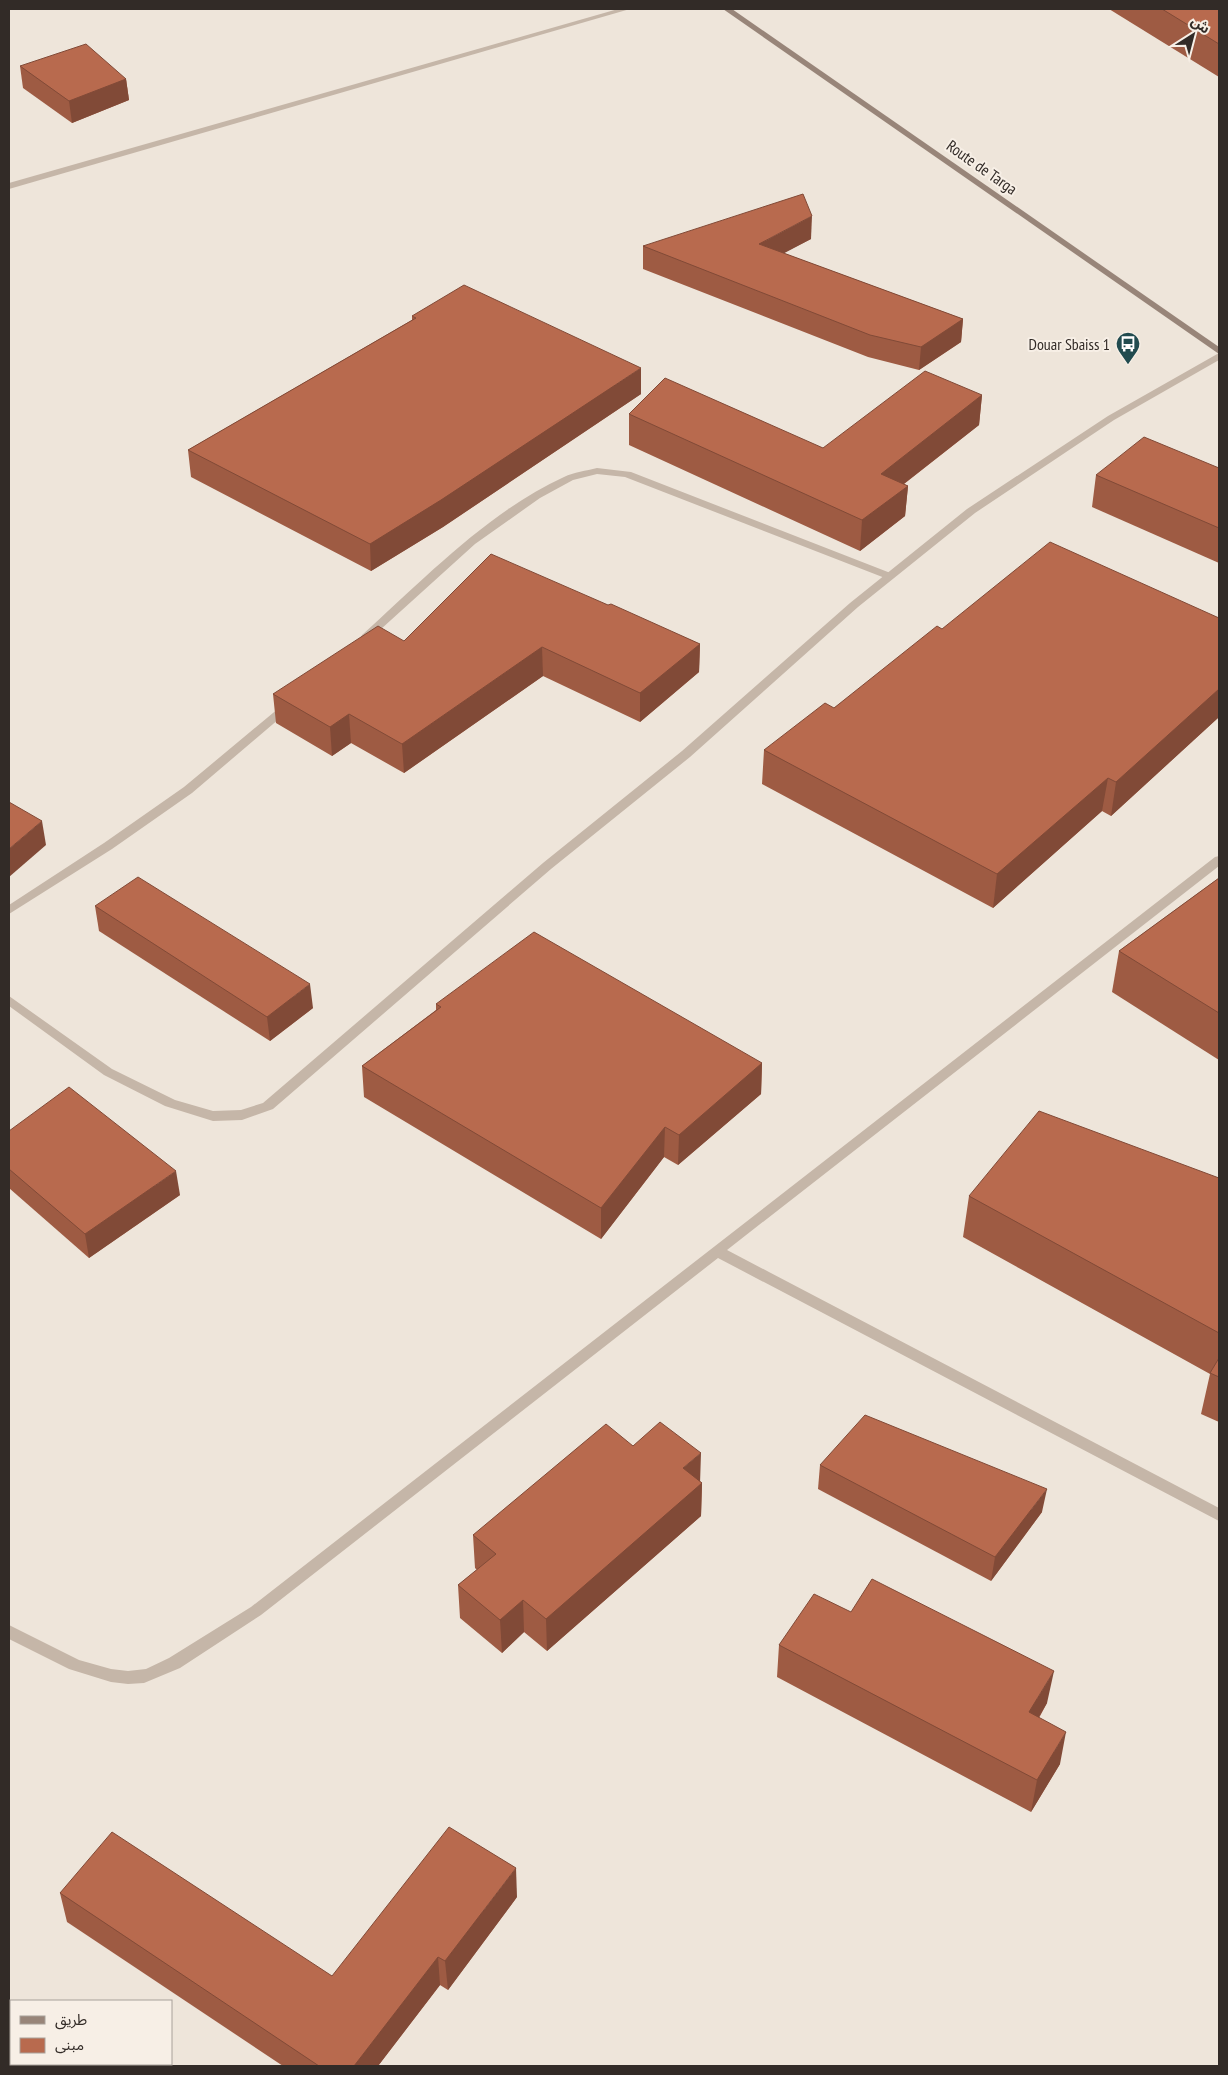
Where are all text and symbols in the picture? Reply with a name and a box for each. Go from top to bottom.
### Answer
north arrow [1168,10,1218,60]
text: ش [1188,12,1214,37]
street label: Route de Targa [943,135,1021,199]
bus stop icon: Douar Sbaiss 1 [1115,331,1141,365]
place label: Douar Sbaiss 1 [1028,334,1110,354]
legend [10,2000,172,2065]
text: طريق [55,2010,87,2030]
text: مبنى [55,2035,84,2054]

